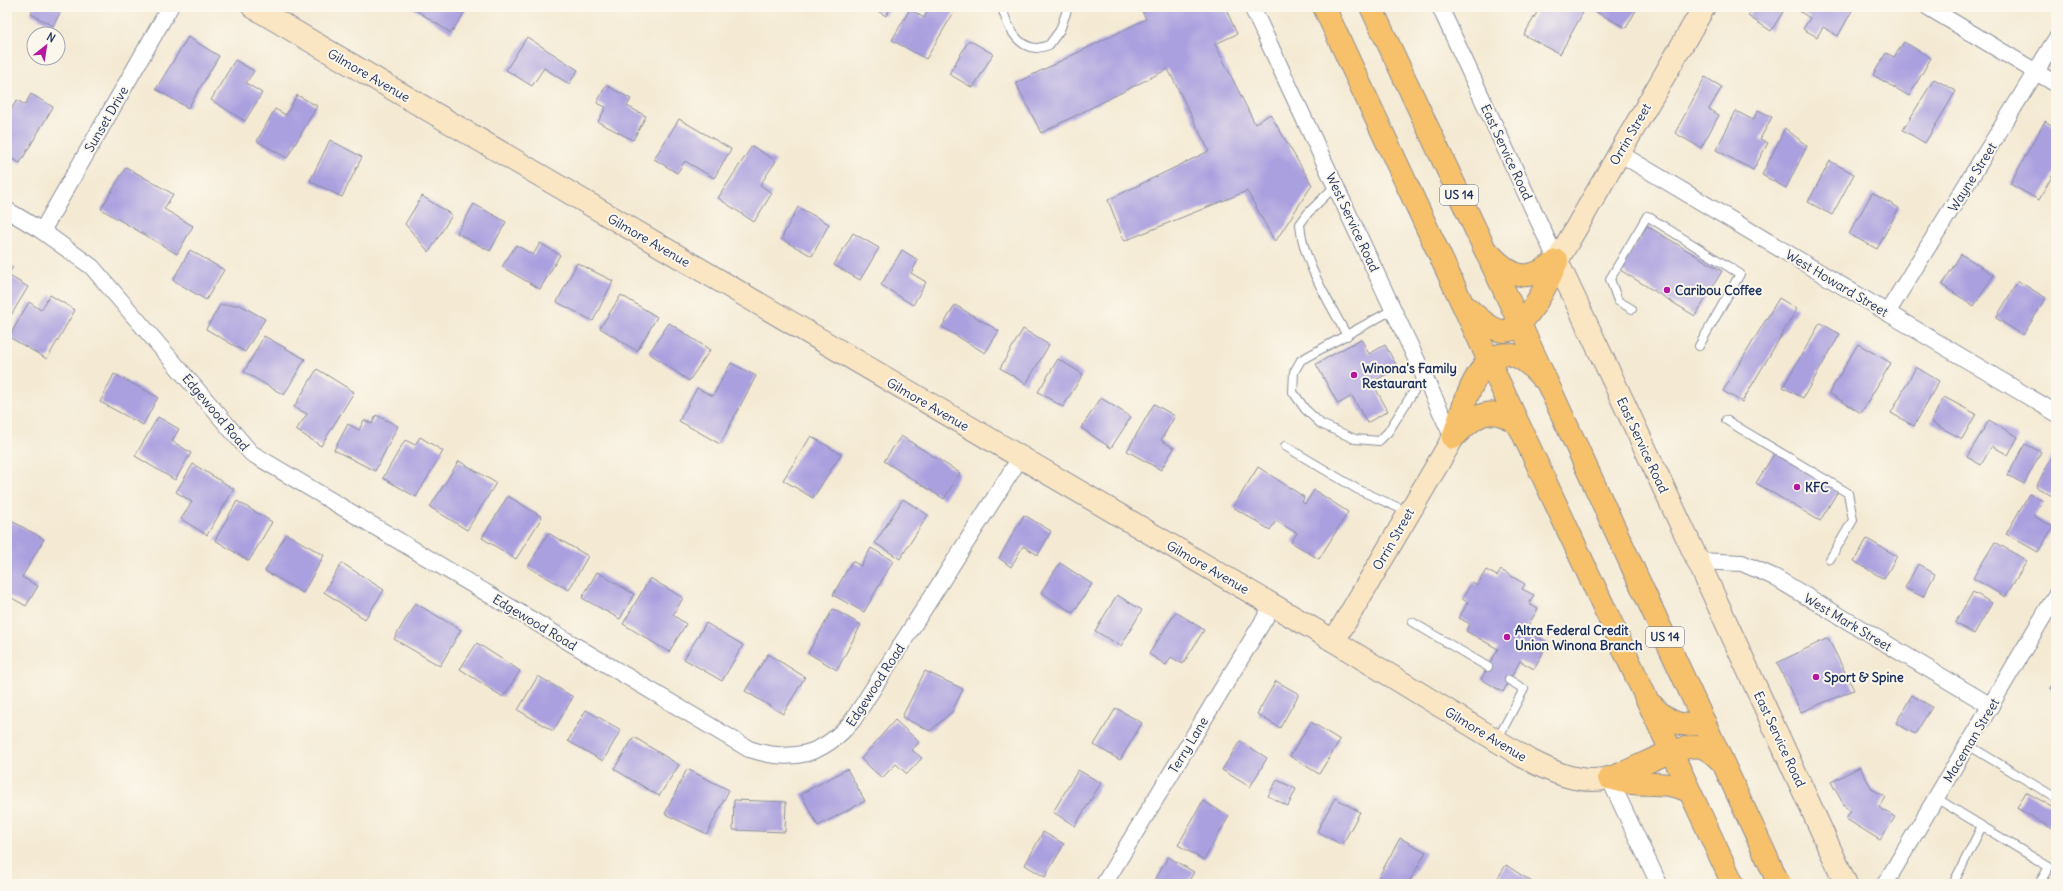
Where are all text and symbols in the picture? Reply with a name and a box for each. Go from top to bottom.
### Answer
north arrow [26,26,66,66]
text: N [44,29,58,45]
street label: Gilmore Avenue [324,45,413,106]
street label: Sunset Drive [81,83,132,155]
street label: Orrin Street [1606,100,1655,168]
street label: East Service Road [1477,101,1536,203]
street label: Wayne Street [1944,139,2001,215]
street label: West Service Road [1322,170,1383,275]
road number: US 14 [1440,185,1478,205]
street label: Gilmore Avenue [604,210,693,271]
street label: West Howard Street [1782,246,1892,321]
place label: Caribou Coffee [1675,282,1762,299]
marker: Caribou Coffee [1662,285,1672,295]
place label: Winona's Family Restaurant [1362,360,1457,392]
street label: Edgewood Road [178,370,253,455]
marker: Winona's Family Restaurant [1349,370,1359,380]
street label: Gilmore Avenue [883,374,972,435]
street label: East Service Road [1613,394,1672,496]
place label: KFC [1805,479,1829,496]
marker: KFC [1792,482,1802,492]
street label: Orrin Street [1369,505,1418,573]
street label: Gilmore Avenue [1163,537,1252,598]
street label: West Mark Street [1801,590,1895,656]
street label: Edgewood Road [489,591,580,654]
place label: Altra Federal Credit Union Winona Branch [1515,622,1643,654]
road number: US 14 [1646,627,1684,647]
marker: Altra Federal Credit Union Winona Branch [1502,632,1512,642]
street label: Edgewood Road [842,640,909,730]
place label: Sport & Spine [1824,669,1904,686]
marker: Sport & Spine [1811,672,1821,682]
street label: East Service Road [1750,688,1809,790]
street label: Maceman Street [1940,694,2004,785]
street label: Gilmore Avenue [1442,703,1530,766]
street label: Terry Lane [1165,714,1212,777]

